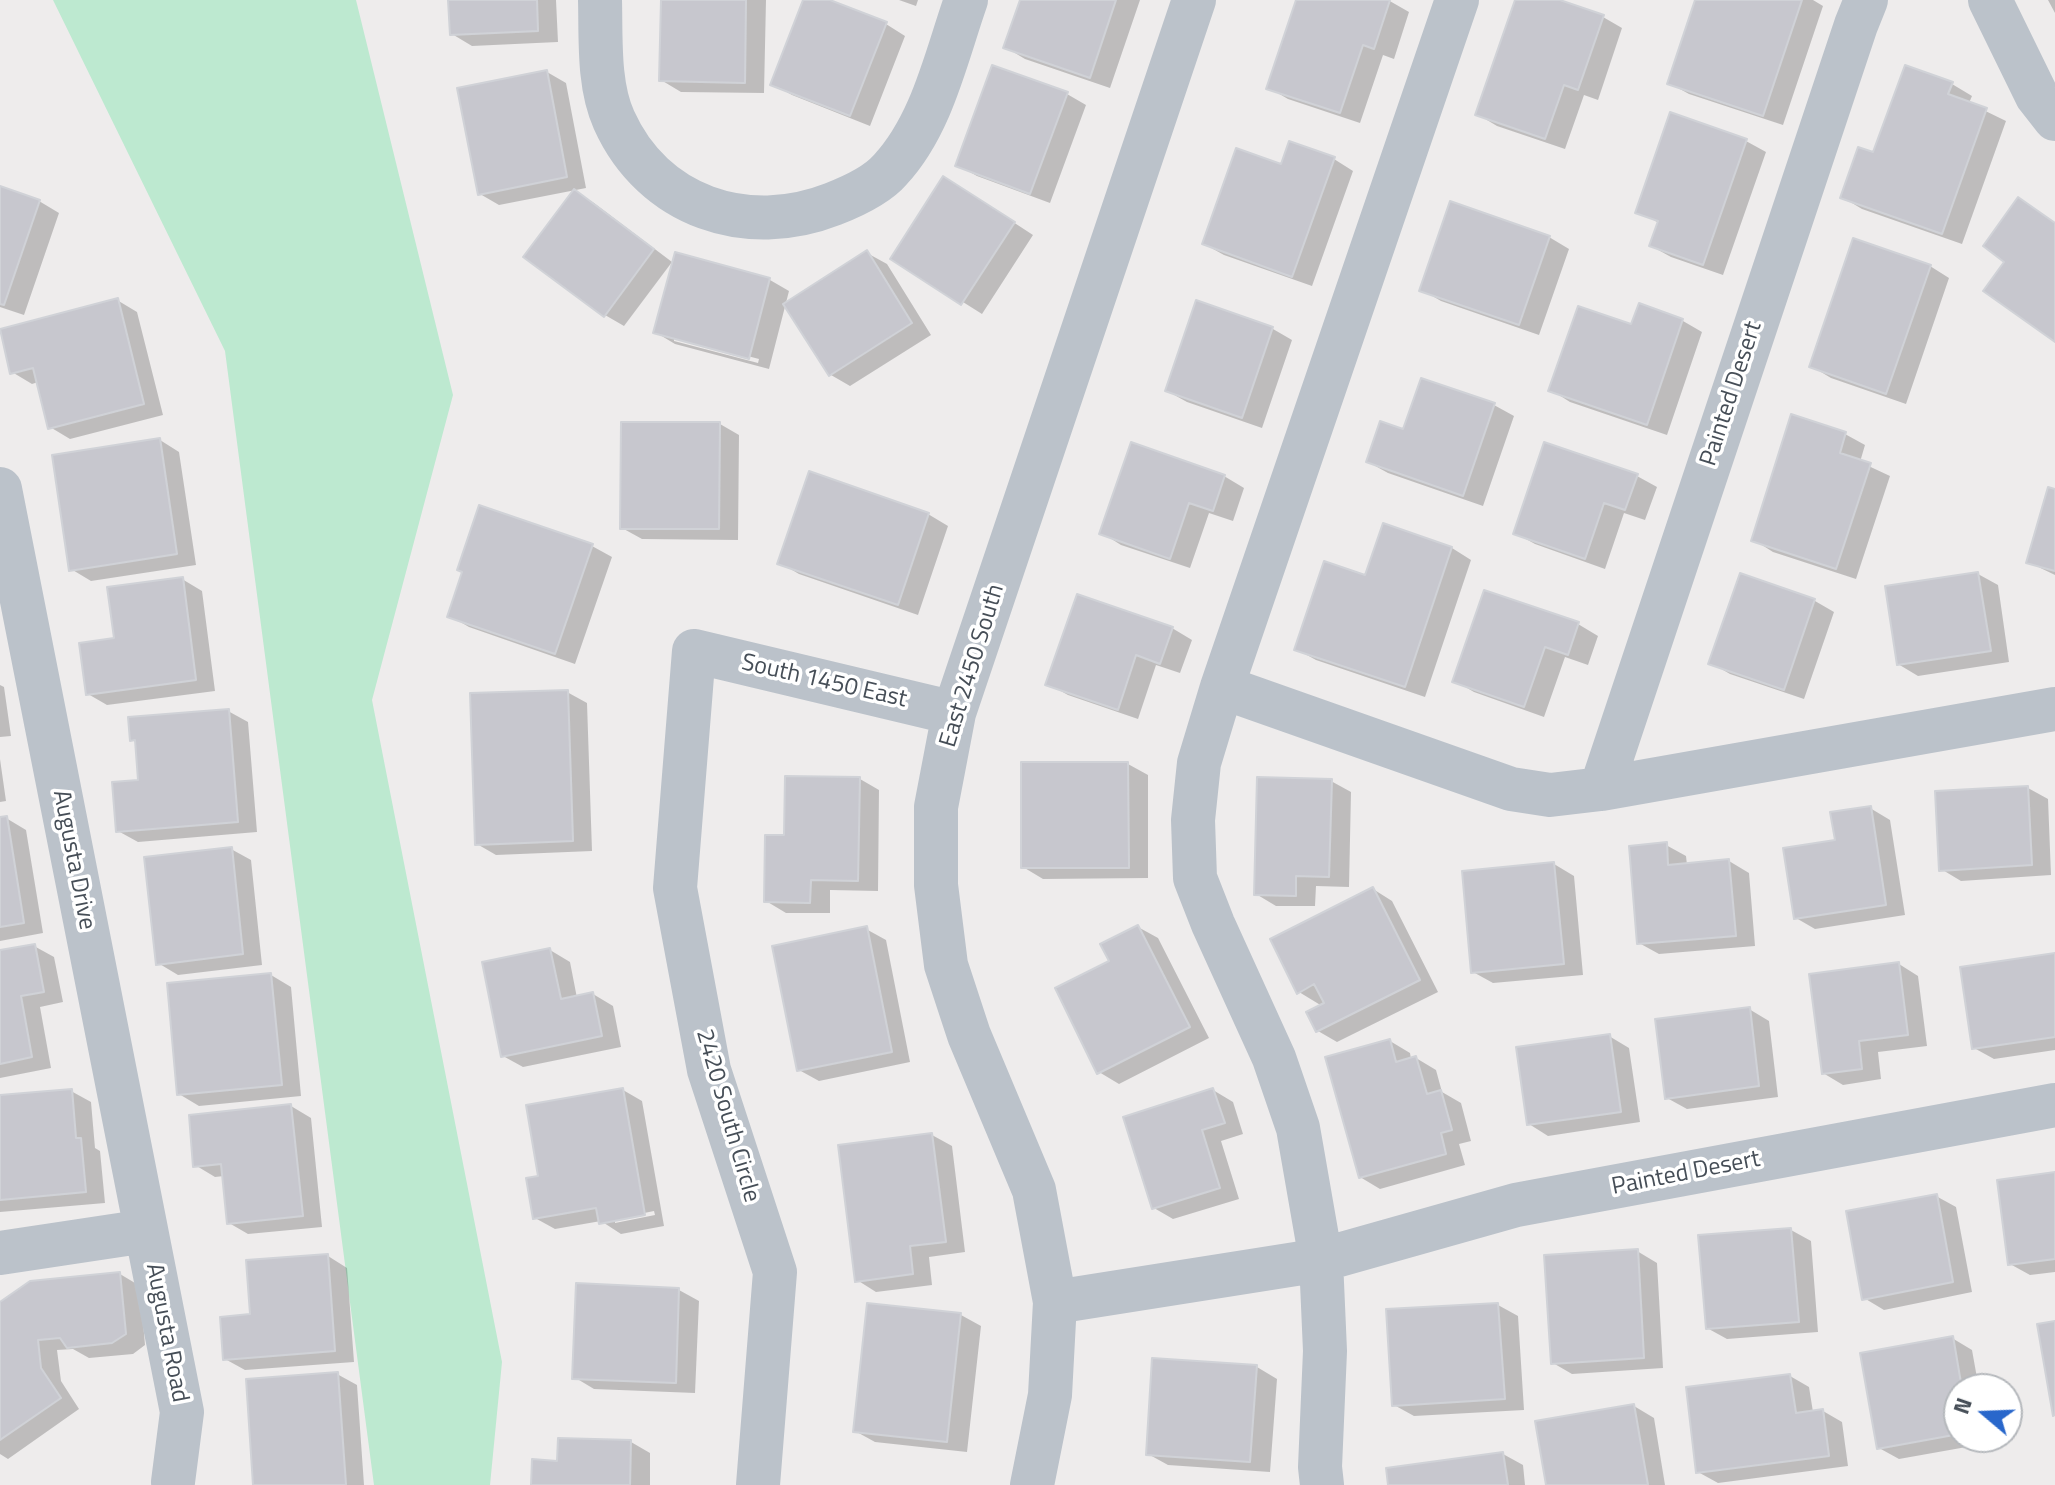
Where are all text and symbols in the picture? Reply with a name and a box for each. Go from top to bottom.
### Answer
street label: Painted Desert [1695,318,1769,470]
street label: East 2450 South [935,581,1011,751]
street label: South 1450 East [738,649,910,715]
street label: Augusta Drive [45,788,101,932]
street label: 2420 South Circle [689,1026,765,1206]
street label: Painted Desert [1609,1146,1763,1202]
street label: Augusta Road [138,1261,194,1405]
north arrow [1943,1373,2023,1453]
text: N [1944,1393,1981,1419]

